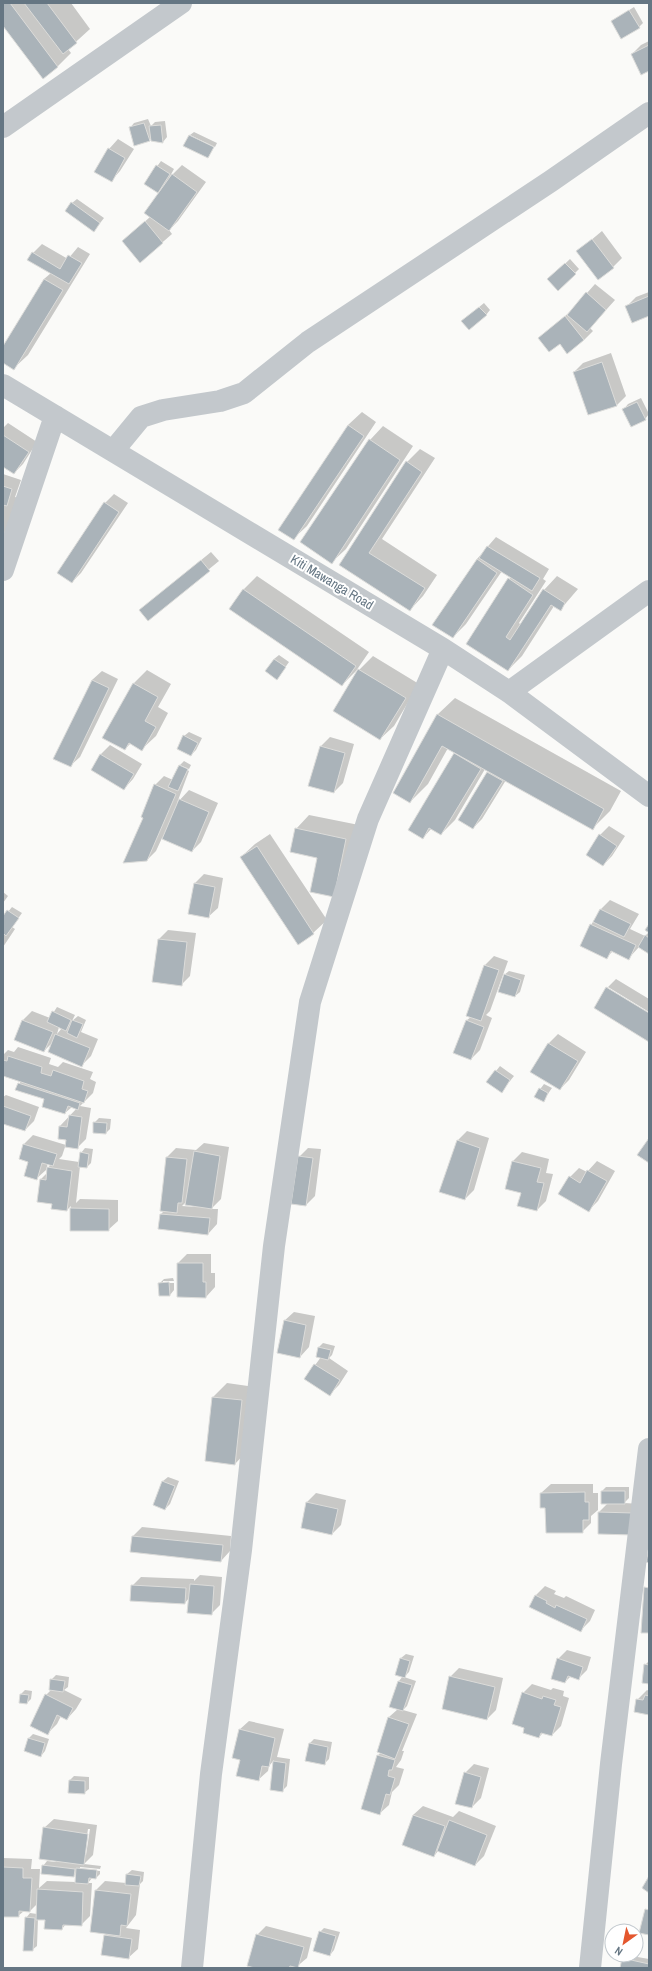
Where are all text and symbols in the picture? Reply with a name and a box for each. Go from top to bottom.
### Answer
street label: Kiti Mawanga Road [287,551,377,613]
north arrow [604,1923,644,1963]
text: N [612,1944,625,1959]

